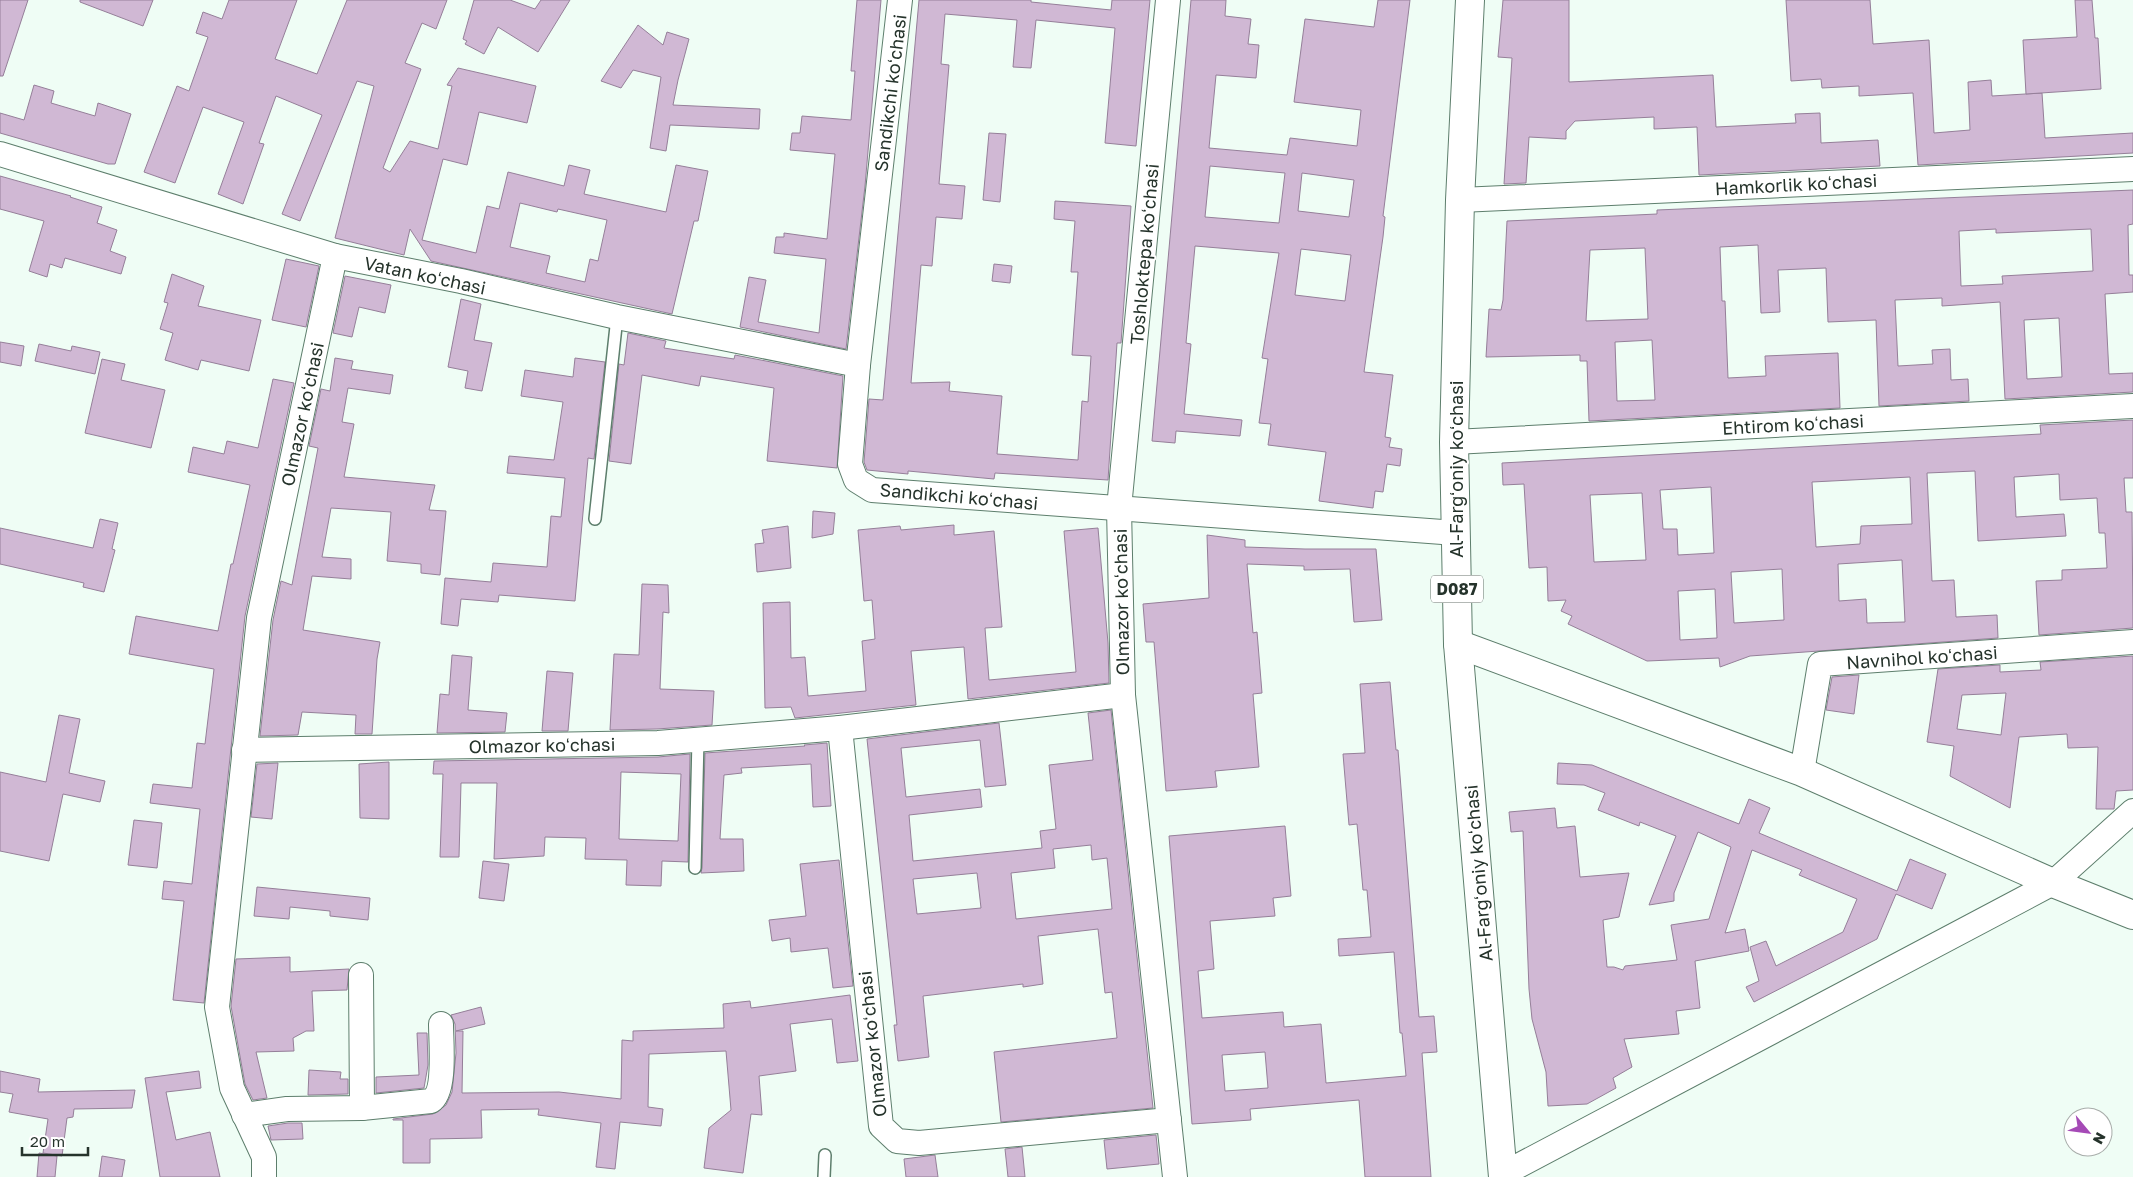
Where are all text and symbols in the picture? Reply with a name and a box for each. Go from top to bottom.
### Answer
street label: Sandikchi koʻchasi [869,13,911,173]
street label: Toshloktepa koʻchasi [1125,163,1163,345]
street label: Hamkorlik koʻchasi [1714,169,1878,199]
street label: Vatan koʻchasi [362,251,488,299]
street label: Olmazor koʻchasi [276,340,328,488]
street label: Al-Fargʻoniy koʻchasi [1445,380,1467,558]
street label: Ehtirom koʻchasi [1722,409,1864,439]
street label: Sandikchi koʻchasi [879,478,1039,514]
street label: Olmazor koʻchasi [1109,528,1133,676]
road number: D087 [1431,576,1483,602]
street label: Navnihol koʻchasi [1846,641,1998,673]
street label: Olmazor koʻchasi [468,733,616,757]
street label: Al-Fargʻoniy koʻchasi [1459,784,1497,962]
street label: Olmazor koʻchasi [853,970,891,1118]
north arrow [2063,1107,2113,1157]
scale bar [22,1124,89,1156]
text: N [2090,1130,2110,1147]
text: 20 m [30,1132,65,1150]

